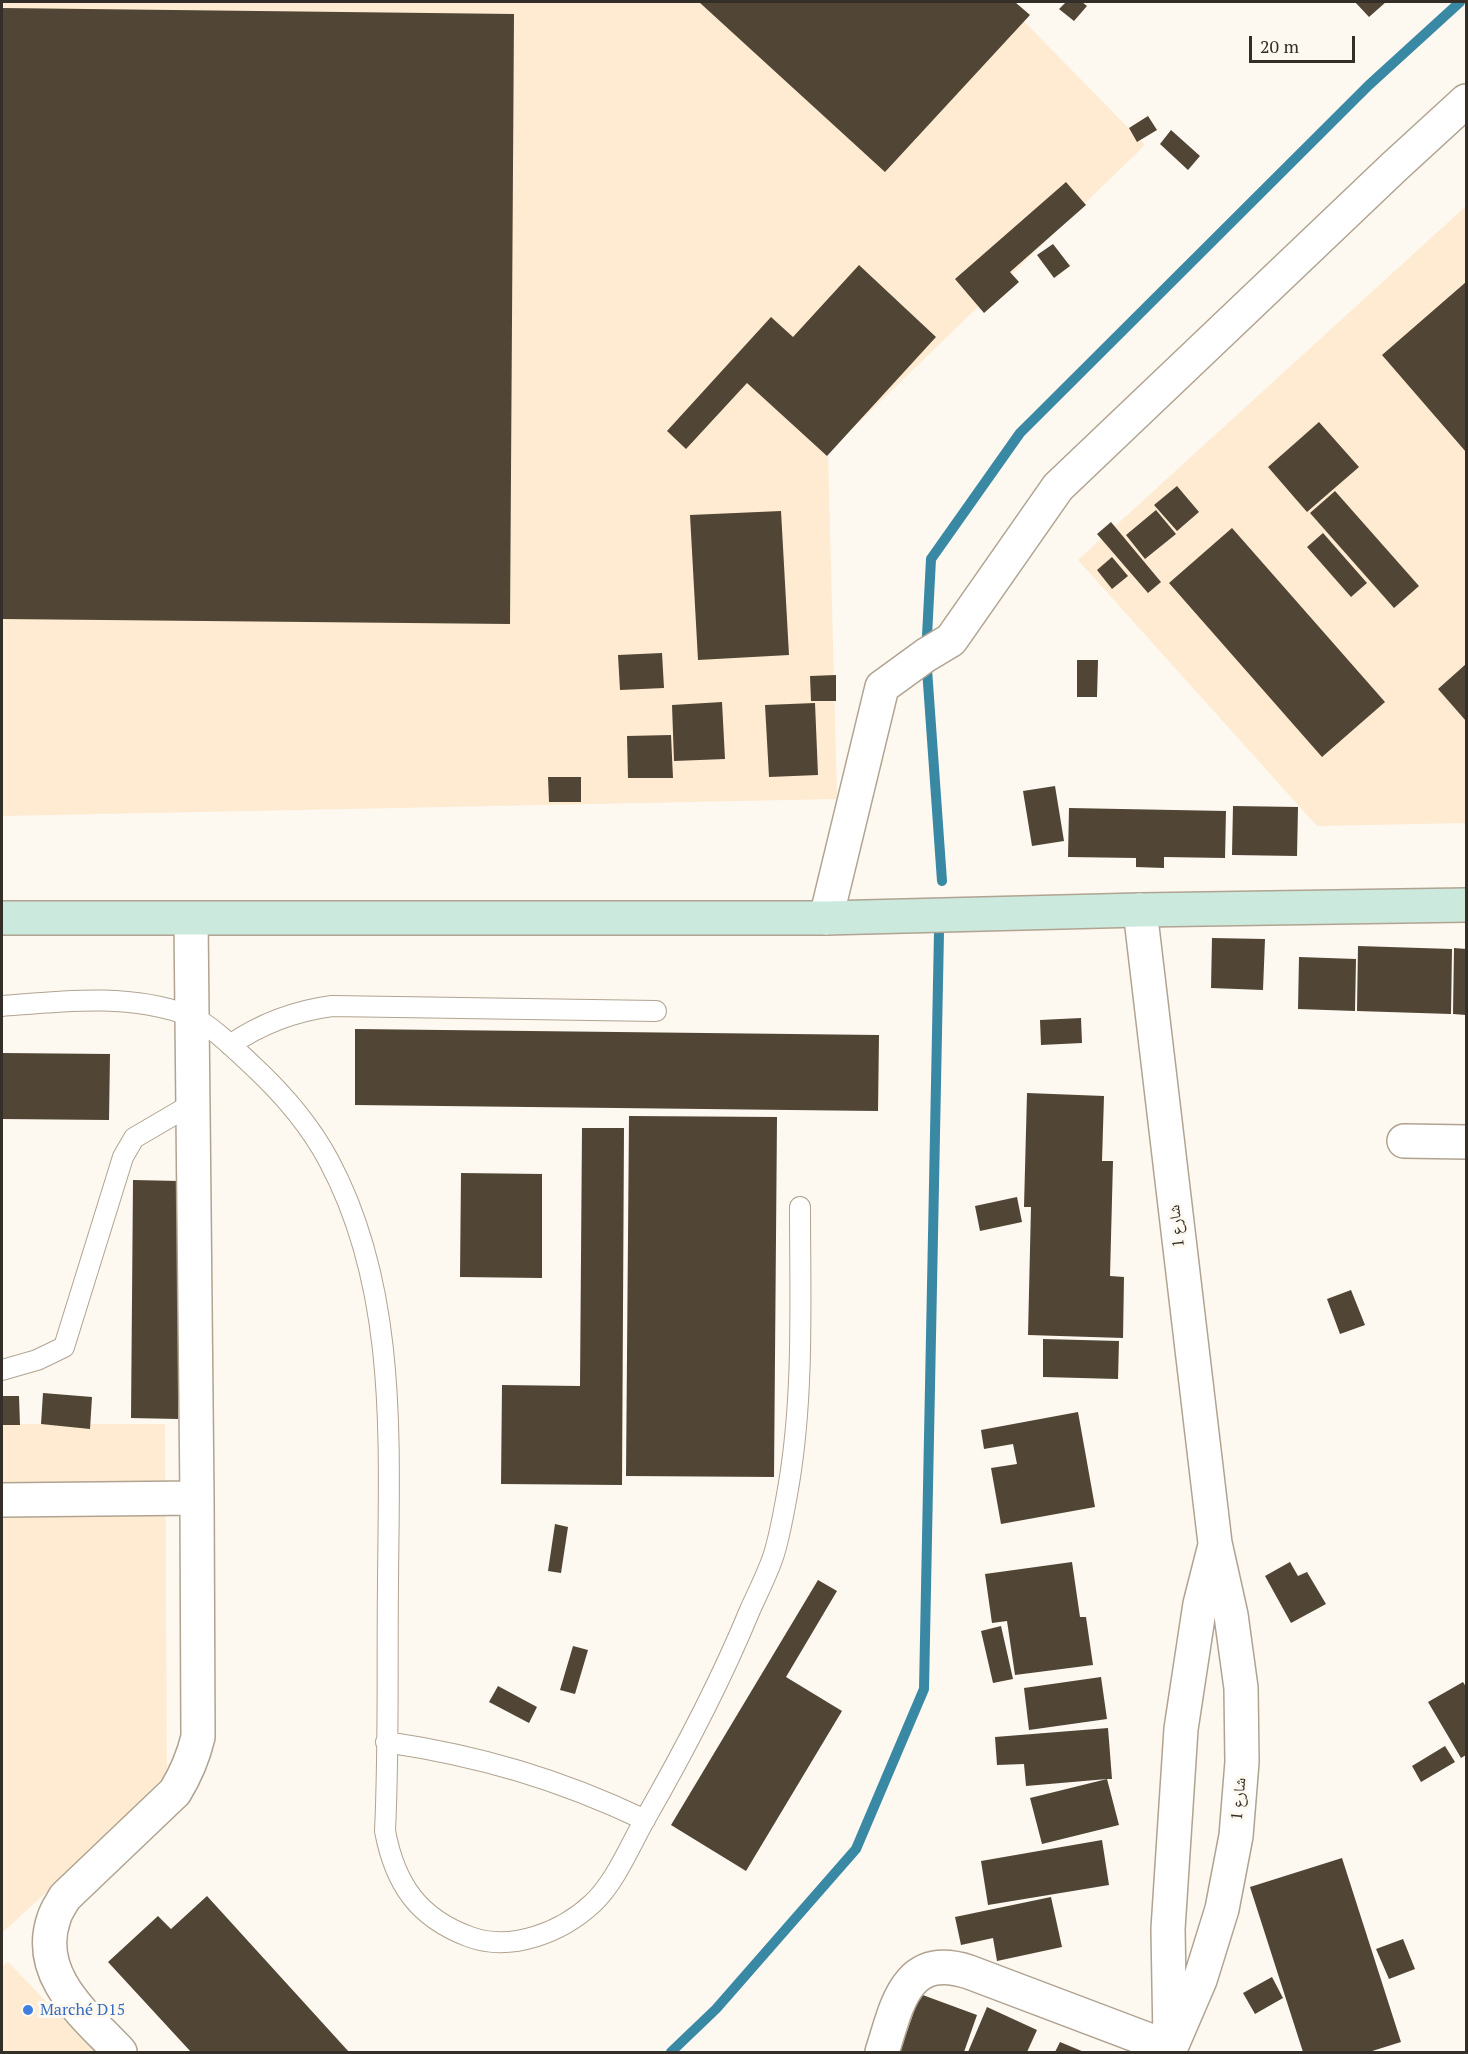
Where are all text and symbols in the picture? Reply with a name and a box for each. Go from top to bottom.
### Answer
scale bar [1252,24,1358,62]
text: 20 m [1260,34,1299,58]
street label: شارع 1 [1165,1204,1189,1248]
street label: شارع 1 [1228,1777,1250,1821]
place label: Marché D15 [40,2000,125,2020]
marker: Marché D15 [21,2003,35,2017]

